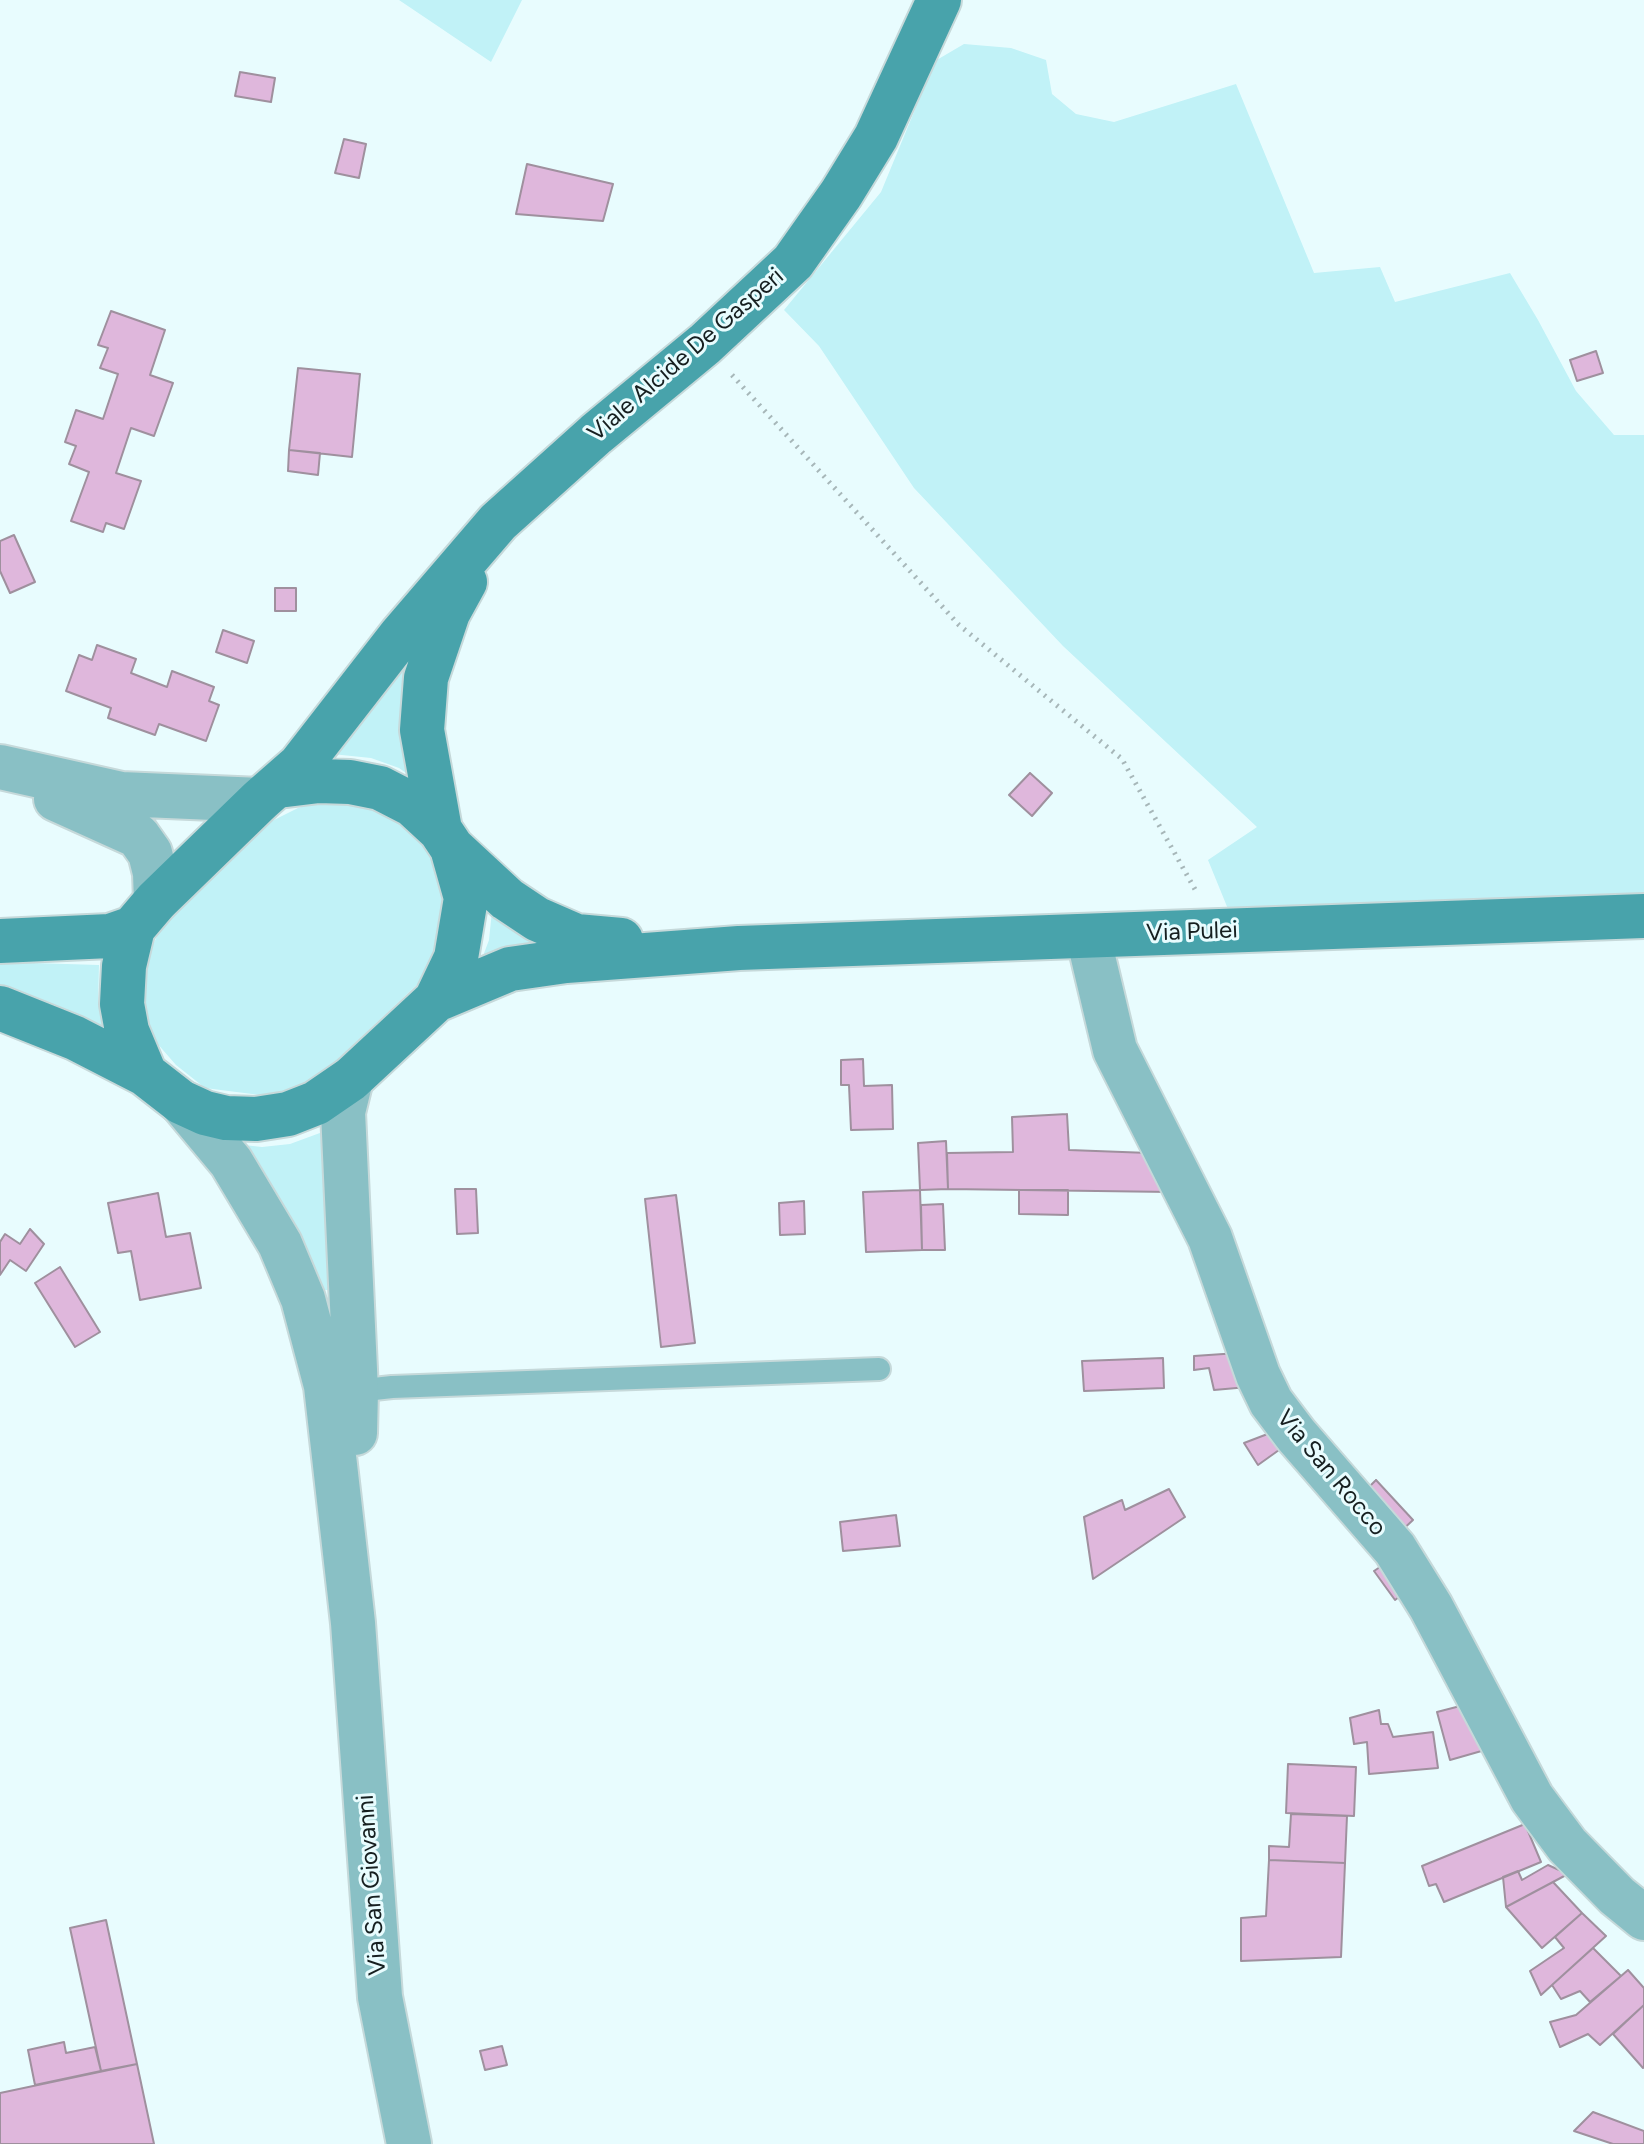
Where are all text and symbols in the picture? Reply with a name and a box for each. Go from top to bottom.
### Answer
street label: Viale Alcide De Gasperi [582,262,790,448]
street label: Via Pulei [1146,916,1238,948]
street label: Via San Rocco [1270,1404,1392,1542]
street label: Via San Giovanni [351,1794,393,1976]

